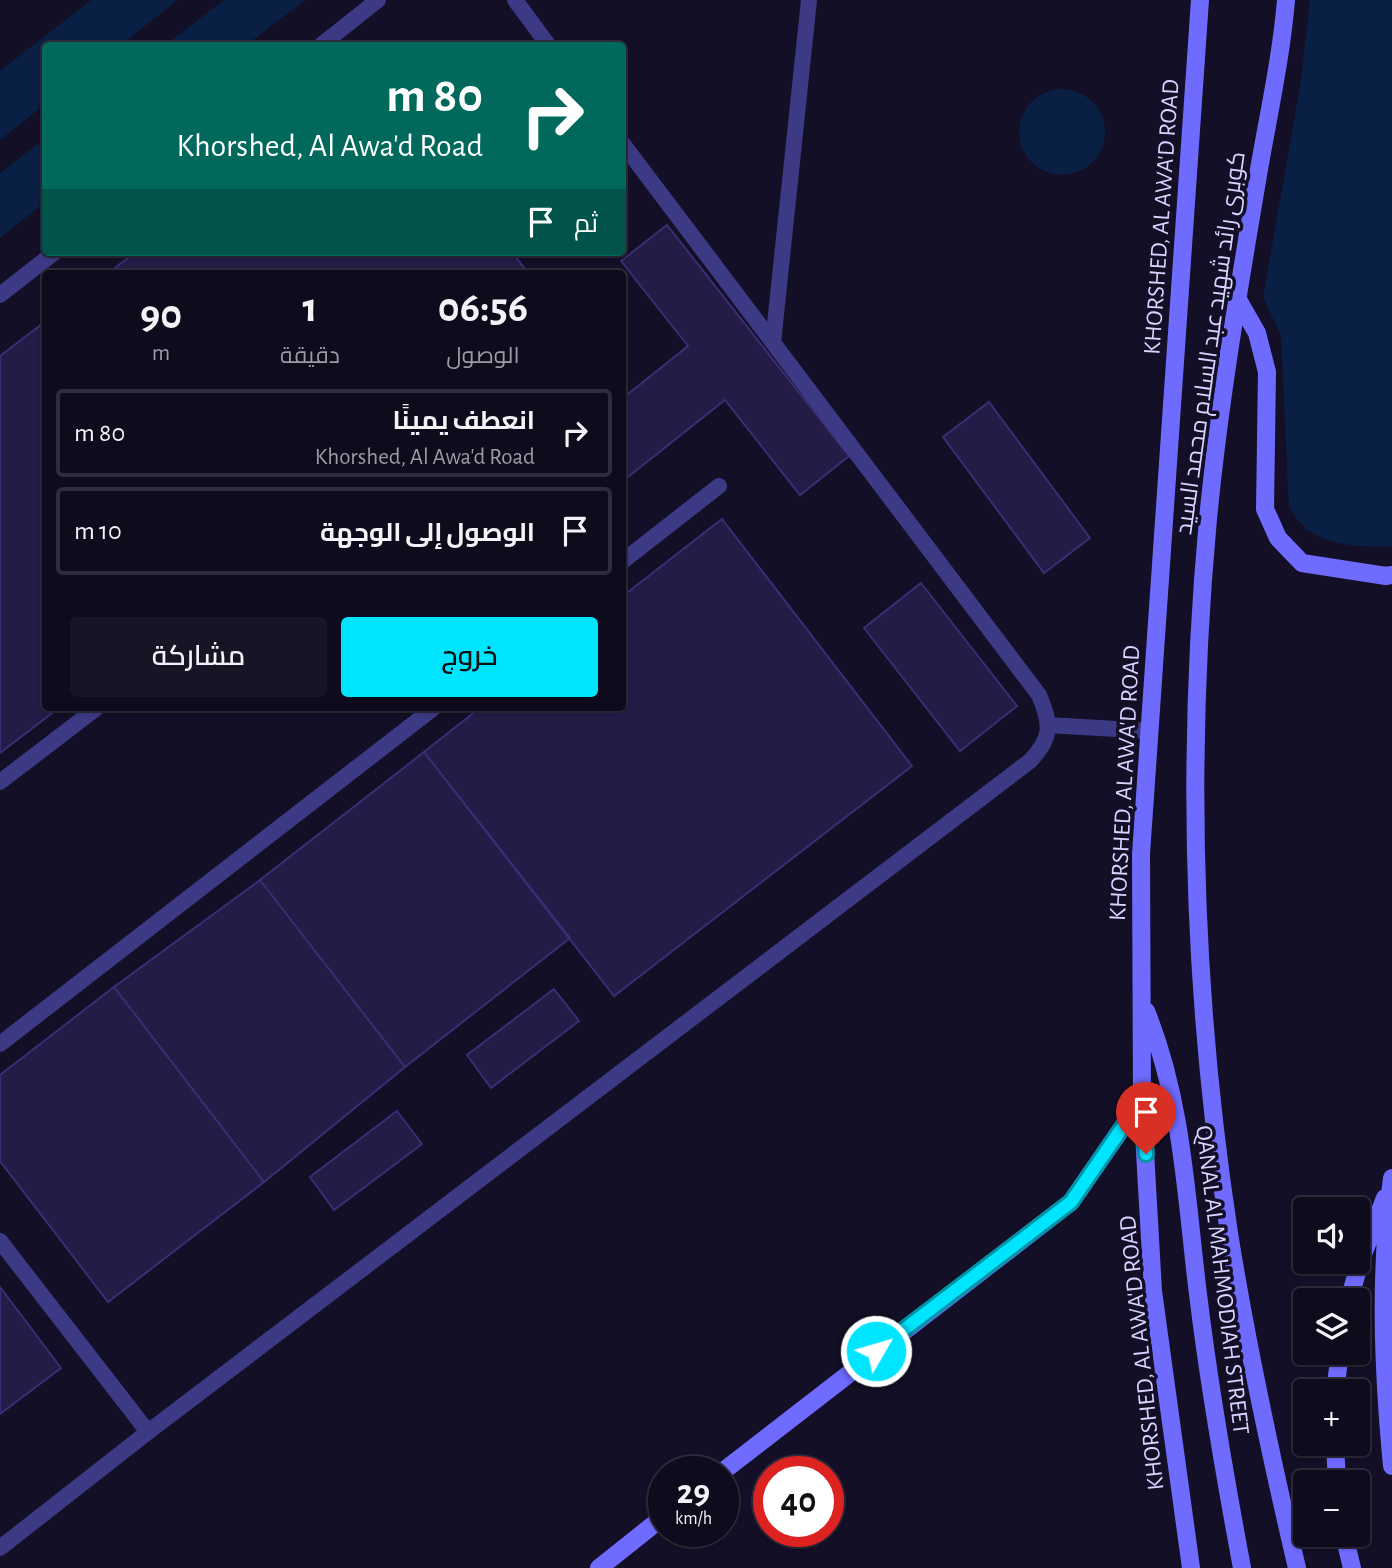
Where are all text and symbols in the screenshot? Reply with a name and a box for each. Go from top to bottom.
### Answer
icon: right [507,70,598,161]
text: 80 m [386,72,483,121]
street label: KHORSHED, AL AWA'D ROAD [1140,78,1184,356]
text: Khorshed, Al Awa'd Road [176,130,483,162]
street label: كوبرى رائد شهيد عبد السلام محمد السيد [1171,150,1253,537]
icon: arrive [522,203,560,241]
text: ثم [574,211,598,237]
text: 1 [302,287,318,329]
text: 06:56 [438,287,528,329]
text: 90 [140,294,182,336]
text: m [152,342,170,365]
text: دقيقة [280,345,340,368]
text: الوصول [446,345,520,368]
text: انعطف يمينًا [392,408,535,434]
icon: right [556,414,594,452]
text: 80 m [74,420,125,446]
text: Khorshed, Al Awa'd Road [315,446,535,469]
icon: arrive [556,512,594,550]
text: 10 m [74,518,122,544]
text: الوصول إلى الوجهة [320,520,535,546]
button: مشاركة [70,617,327,697]
button: خروج [341,617,598,697]
street label: KHORSHED, AL AWA'D ROAD [1106,645,1144,922]
pin [1116,1082,1176,1154]
icon: arrive [1127,1093,1165,1131]
street label: QANAL AL MAHMODIAH STREET [1191,1124,1253,1436]
map controls [1293,1197,1370,1547]
button: sound [1293,1197,1370,1274]
street label: KHORSHED, AL AWA'D ROAD [1116,1214,1168,1492]
button: layers [1293,1288,1370,1365]
position arrow [839,1314,913,1388]
button: + [1293,1379,1370,1456]
speed limit sign: 40 [753,1456,844,1547]
button: − [1293,1470,1370,1547]
text: 29 [677,1475,710,1510]
text: km/h [675,1510,712,1528]

